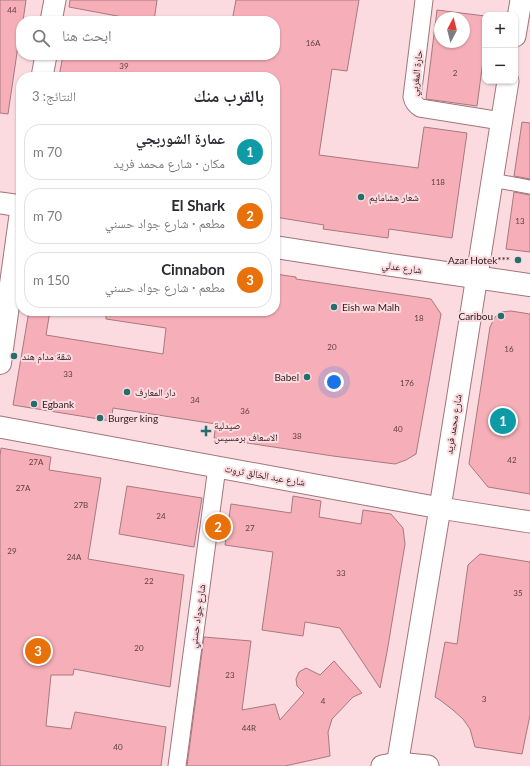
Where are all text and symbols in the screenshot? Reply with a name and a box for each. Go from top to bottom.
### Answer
house number: 44 [7,5,17,15]
north arrow [434,12,470,48]
map controls [482,12,518,84]
button: + [482,12,518,48]
search box [16,16,280,60]
text: ابحث هنا [62,26,112,44]
icon: search [30,27,52,49]
house number: 16A [306,38,321,48]
button: − [482,48,518,84]
street label: حارة المغربي [408,49,427,97]
house number: 39 [119,61,129,71]
house number: 2 [453,68,458,78]
text: بالقرب منك [194,85,264,106]
text: النتائج: 3 [32,88,76,104]
text: عمارة الشوربجي [136,129,225,147]
text: 70 m [33,144,62,160]
text: 1 [246,144,254,160]
text: مكان · شارع محمد فريد [113,155,225,171]
house number: 118 [431,177,445,187]
place label: شعار هشامايم [369,191,419,205]
marker: شعار هشامايم [356,192,366,202]
text: El Shark [171,196,225,214]
text: 70 m [33,208,62,224]
text: 2 [246,208,254,224]
text: مطعم · شارع جواد حسني [105,215,225,231]
house number: 13 [515,216,525,226]
place label: Azar Hotek*** [448,254,510,266]
marker: Azar Hotek*** [513,255,523,265]
street label: شارع عدلي [381,258,423,278]
text: Cinnabon [161,260,225,278]
text: 150 m [33,272,70,288]
text: 3 [246,272,254,288]
text: مطعم · شارع جواد حسني [105,279,225,295]
place label: Eish wa Malh [342,301,400,313]
marker: Eish wa Malh [329,302,339,312]
place label: Caribou [458,310,493,322]
marker: Caribou [496,311,506,321]
house number: 18 [414,313,424,323]
house number: 20 [327,342,337,352]
house number: 16 [504,344,514,354]
place label: شقة مدام هند [22,350,72,364]
marker: شقة مدام هند [9,351,19,361]
house number: 33 [63,369,73,379]
place label: Babel [274,371,299,383]
marker: Babel [302,372,312,382]
your location [324,372,344,392]
house number: 176 [400,378,414,388]
place label: دار المعارف [135,386,176,398]
marker: دار المعارف [122,387,132,397]
street label: شارع محمد فريد [442,393,465,455]
house number: 34 [190,395,200,405]
place label: Egbank [42,398,75,410]
marker: Egbank [29,399,39,409]
house number: 36 [240,406,250,416]
pin: 1 [490,406,516,436]
place label: Burger king [108,412,158,424]
marker: Burger king [95,413,105,423]
place label: صيدلية الاسعاف برمسيس [214,419,278,444]
house number: 40 [393,424,403,434]
marker: صيدلية الاسعاف برمسيس [201,426,211,436]
house number: 38 [292,431,302,441]
house number: 42 [507,455,517,465]
house number: 27A [29,457,44,467]
street label: شارع عبد الخالق ثروت [224,462,307,489]
house number: 27A [16,483,31,493]
house number: 27B [74,500,88,510]
house number: 24 [156,511,166,521]
pin: 2 [205,512,231,542]
house number: 27 [245,523,255,533]
house number: 29 [7,546,17,556]
house number: 24A [67,552,82,562]
house number: 33 [336,568,346,578]
house number: 22 [144,576,154,586]
street label: شارع جواد حسني [187,583,210,649]
house number: 35 [513,588,523,598]
pin: 3 [25,636,51,666]
house number: 20 [134,643,144,653]
house number: 23 [225,670,235,680]
house number: 3 [482,694,487,704]
house number: 4 [321,696,326,706]
house number: 44R [242,723,256,733]
house number: 40 [113,742,123,752]

